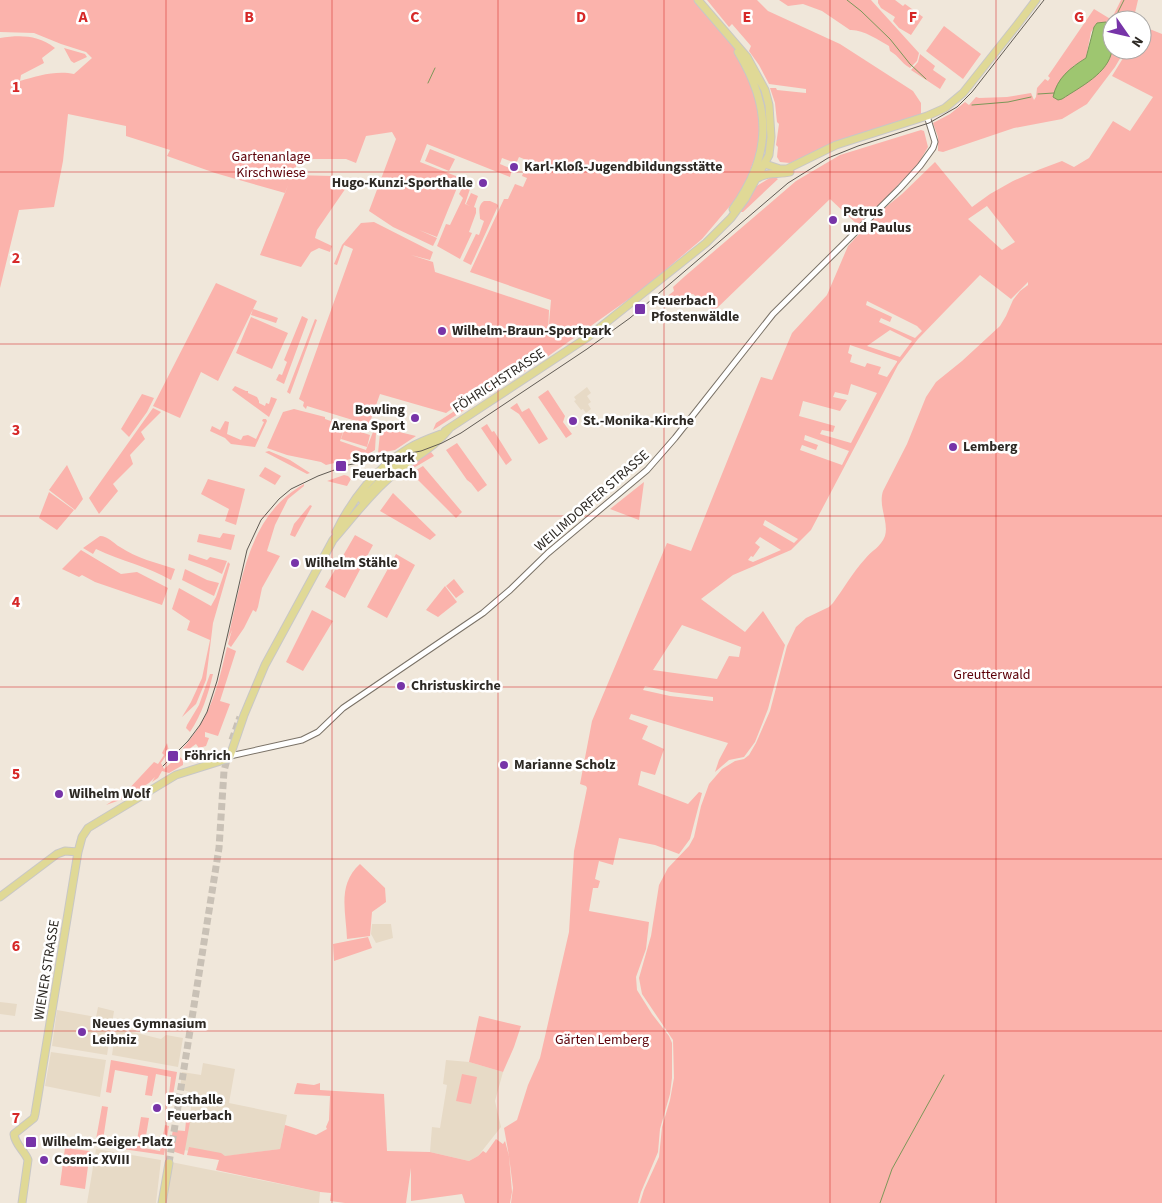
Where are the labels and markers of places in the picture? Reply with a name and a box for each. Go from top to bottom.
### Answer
place label: Karl-Kloß-Jugendbildungsstätte [524,157,722,177]
marker: Karl-Kloß-Jugendbildungsstätte [508,161,520,173]
place label: Hugo-Kunzi-Sporthalle [332,173,473,193]
marker: Hugo-Kunzi-Sporthalle [477,177,489,189]
place label: Petrus und Paulus [843,202,911,238]
marker: Petrus und Paulus [827,214,839,226]
place label: Feuerbach Pfostenwäldle [651,291,739,327]
marker: Feuerbach Pfostenwäldle [633,302,647,316]
place label: Wilhelm-Braun-Sportpark [452,321,612,341]
marker: Wilhelm-Braun-Sportpark [436,325,448,337]
place label: Bowling Arena Sport [331,400,406,436]
place label: St.-Monika-Kirche [583,411,694,431]
marker: Bowling Arena Sport [409,412,421,424]
marker: St.-Monika-Kirche [567,415,579,427]
place label: Lemberg [963,437,1018,457]
marker: Lemberg [947,441,959,453]
place label: Sportpark Feuerbach [352,448,417,484]
marker: Sportpark Feuerbach [334,459,348,473]
place label: Wilhelm Stähle [305,553,397,573]
marker: Wilhelm Stähle [289,557,301,569]
place label: Christuskirche [411,676,501,696]
marker: Christuskirche [395,680,407,692]
place label: Föhrich [184,746,231,766]
marker: Föhrich [166,749,180,763]
place label: Marianne Scholz [514,755,616,775]
marker: Marianne Scholz [498,759,510,771]
place label: Wilhelm Wolf [69,784,151,804]
marker: Wilhelm Wolf [53,788,65,800]
place label: Neues Gymnasium Leibniz [92,1014,206,1050]
marker: Neues Gymnasium Leibniz [76,1026,88,1038]
place label: Festhalle Feuerbach [167,1090,232,1126]
marker: Festhalle Feuerbach [151,1102,163,1114]
place label: Wilhelm-Geiger-Platz [42,1132,173,1152]
marker: Wilhelm-Geiger-Platz [24,1135,38,1149]
place label: Cosmic XVIII [54,1150,130,1170]
marker: Cosmic XVIII [38,1154,50,1166]

